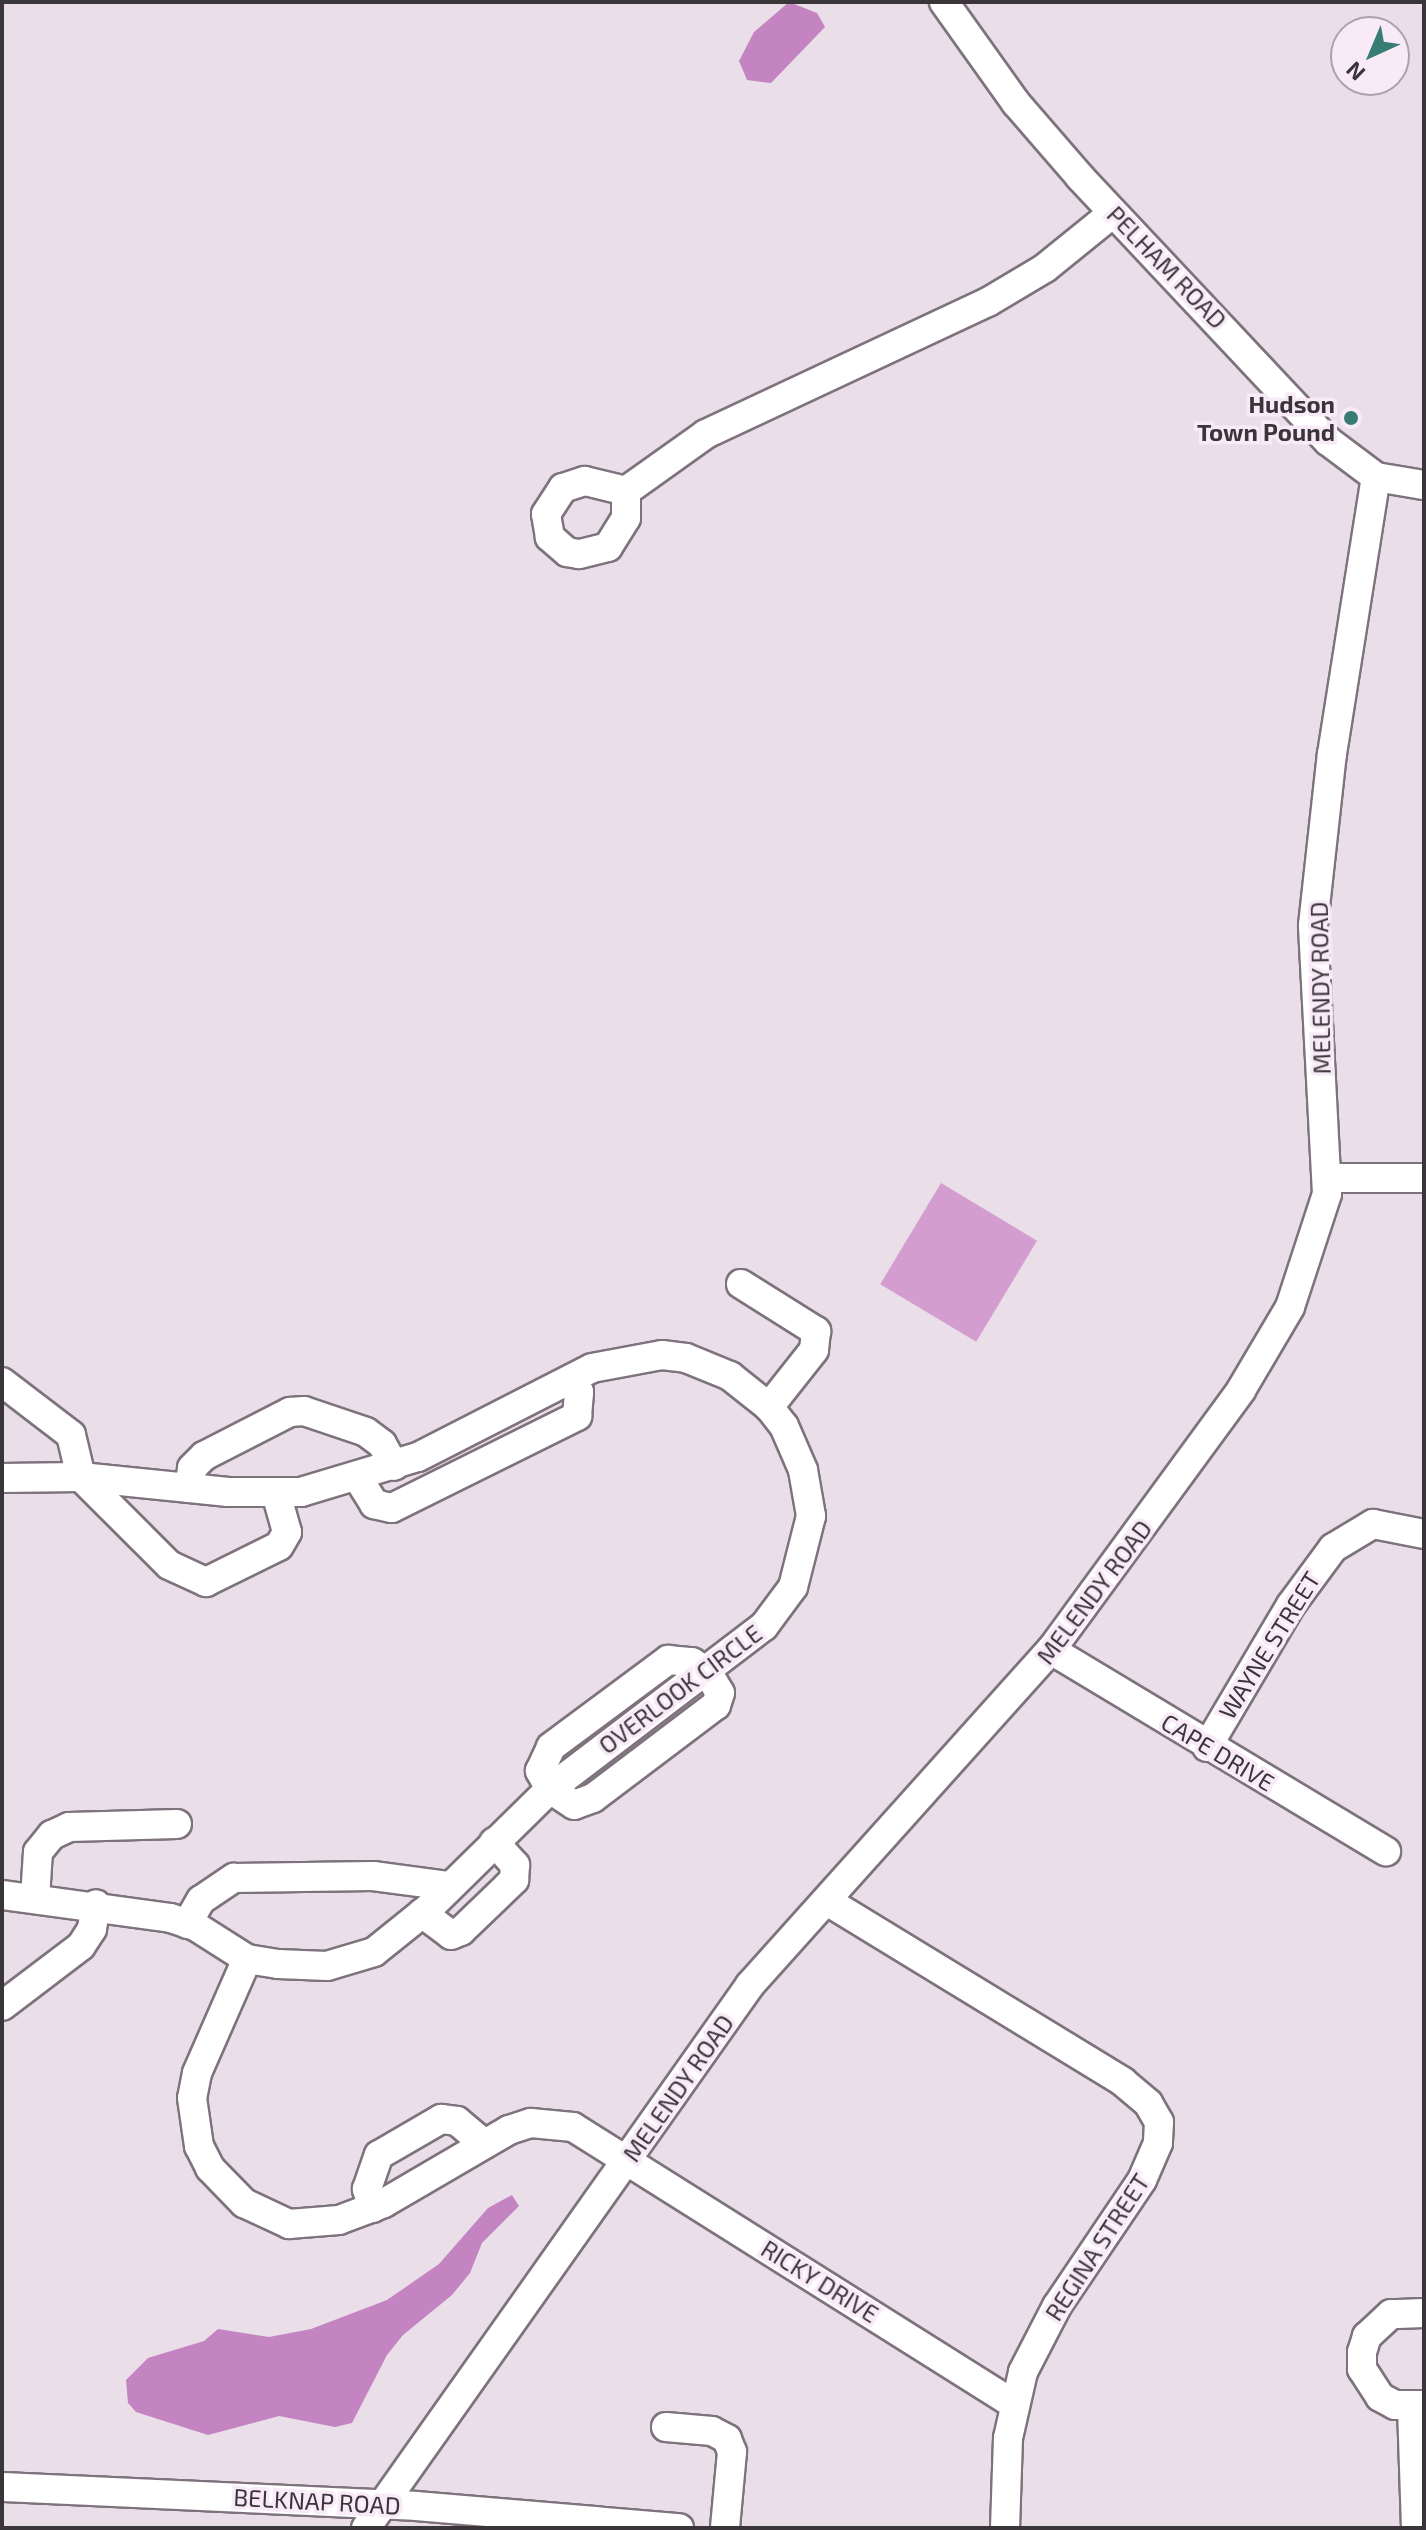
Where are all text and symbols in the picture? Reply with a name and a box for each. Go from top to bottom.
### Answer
north arrow [1330,16,1410,96]
text: N [1340,57,1369,87]
street label: PELHAM ROAD [1101,200,1233,334]
place label: Hudson Town Pound [1197,390,1335,446]
marker: Hudson Town Pound [1342,409,1360,427]
street label: MELENDY ROAD [1304,901,1336,1075]
street label: MELENDY ROAD [1030,1514,1158,1670]
street label: WAYNE STREET [1212,1566,1326,1724]
street label: OVERLOOK CIRCLE [593,1618,767,1760]
street label: CAPE DRIVE [1156,1707,1280,1797]
street label: MELENDY ROAD [616,2009,740,2167]
street label: REGINA STREET [1039,2168,1155,2326]
street label: RICKY DRIVE [756,2234,884,2328]
street label: BELKNAP ROAD [232,2482,402,2520]

